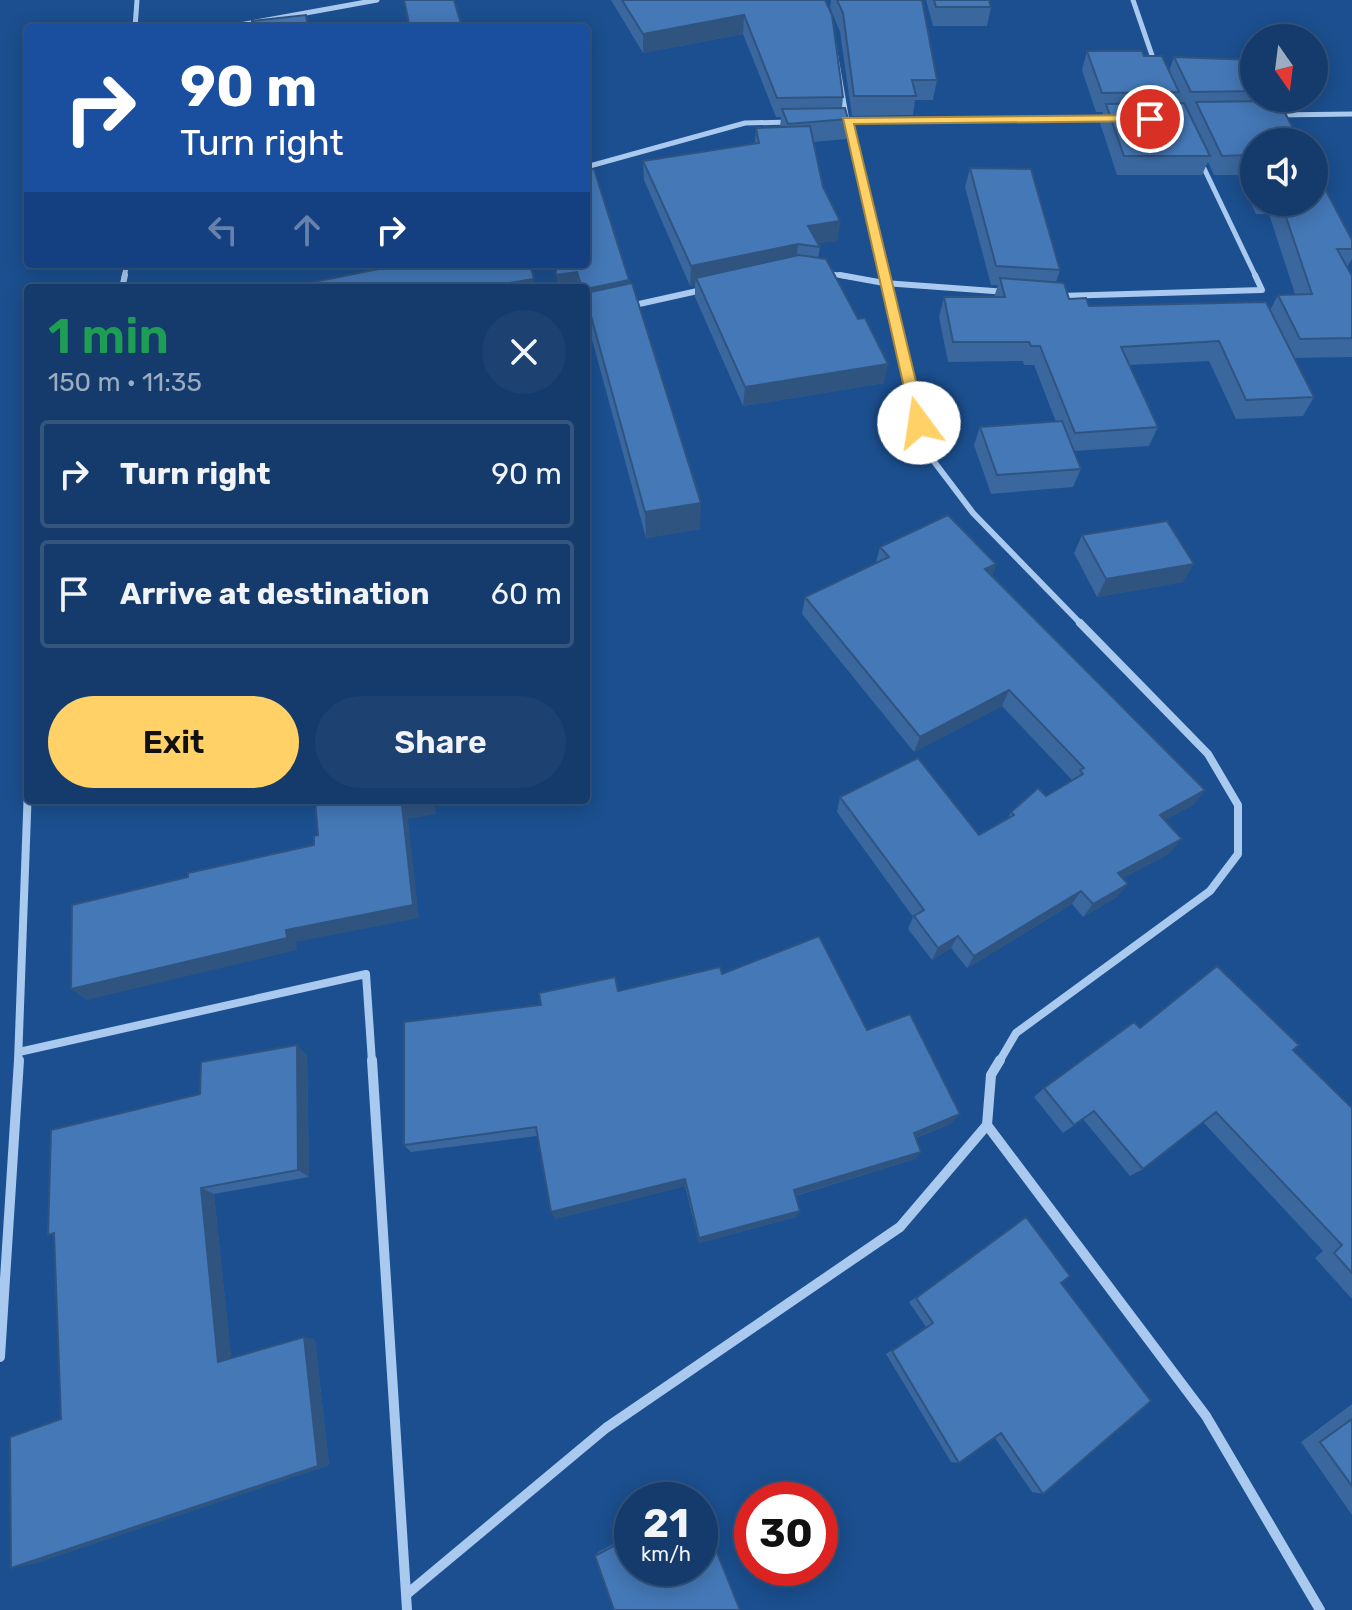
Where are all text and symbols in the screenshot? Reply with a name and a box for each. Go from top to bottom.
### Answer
north arrow [1240,24,1328,112]
map controls [1240,24,1328,216]
text: 90 m [180,54,317,120]
icon: right [48,56,152,160]
pin [1116,85,1184,153]
icon: arrive [1128,97,1172,141]
text: Turn right [180,121,344,164]
button: sound [1240,128,1328,216]
icon: left [201,208,245,252]
icon: ahead [285,208,329,252]
icon: right [369,208,413,252]
text: 1 min [48,308,169,365]
button: close [482,310,566,394]
text: 150 m · 11:35 [48,367,202,398]
position arrow [877,381,961,465]
icon: right [52,452,96,496]
text: Turn right [120,456,271,492]
text: 90 m [491,456,562,492]
icon: arrive [52,572,96,616]
text: Arrive at destination [120,576,430,612]
text: 60 m [491,576,562,612]
button: Exit [48,696,299,788]
button: Share [315,696,566,788]
speed limit sign: 30 [734,1482,838,1586]
text: 21 [643,1500,689,1547]
text: km/h [641,1542,691,1566]

